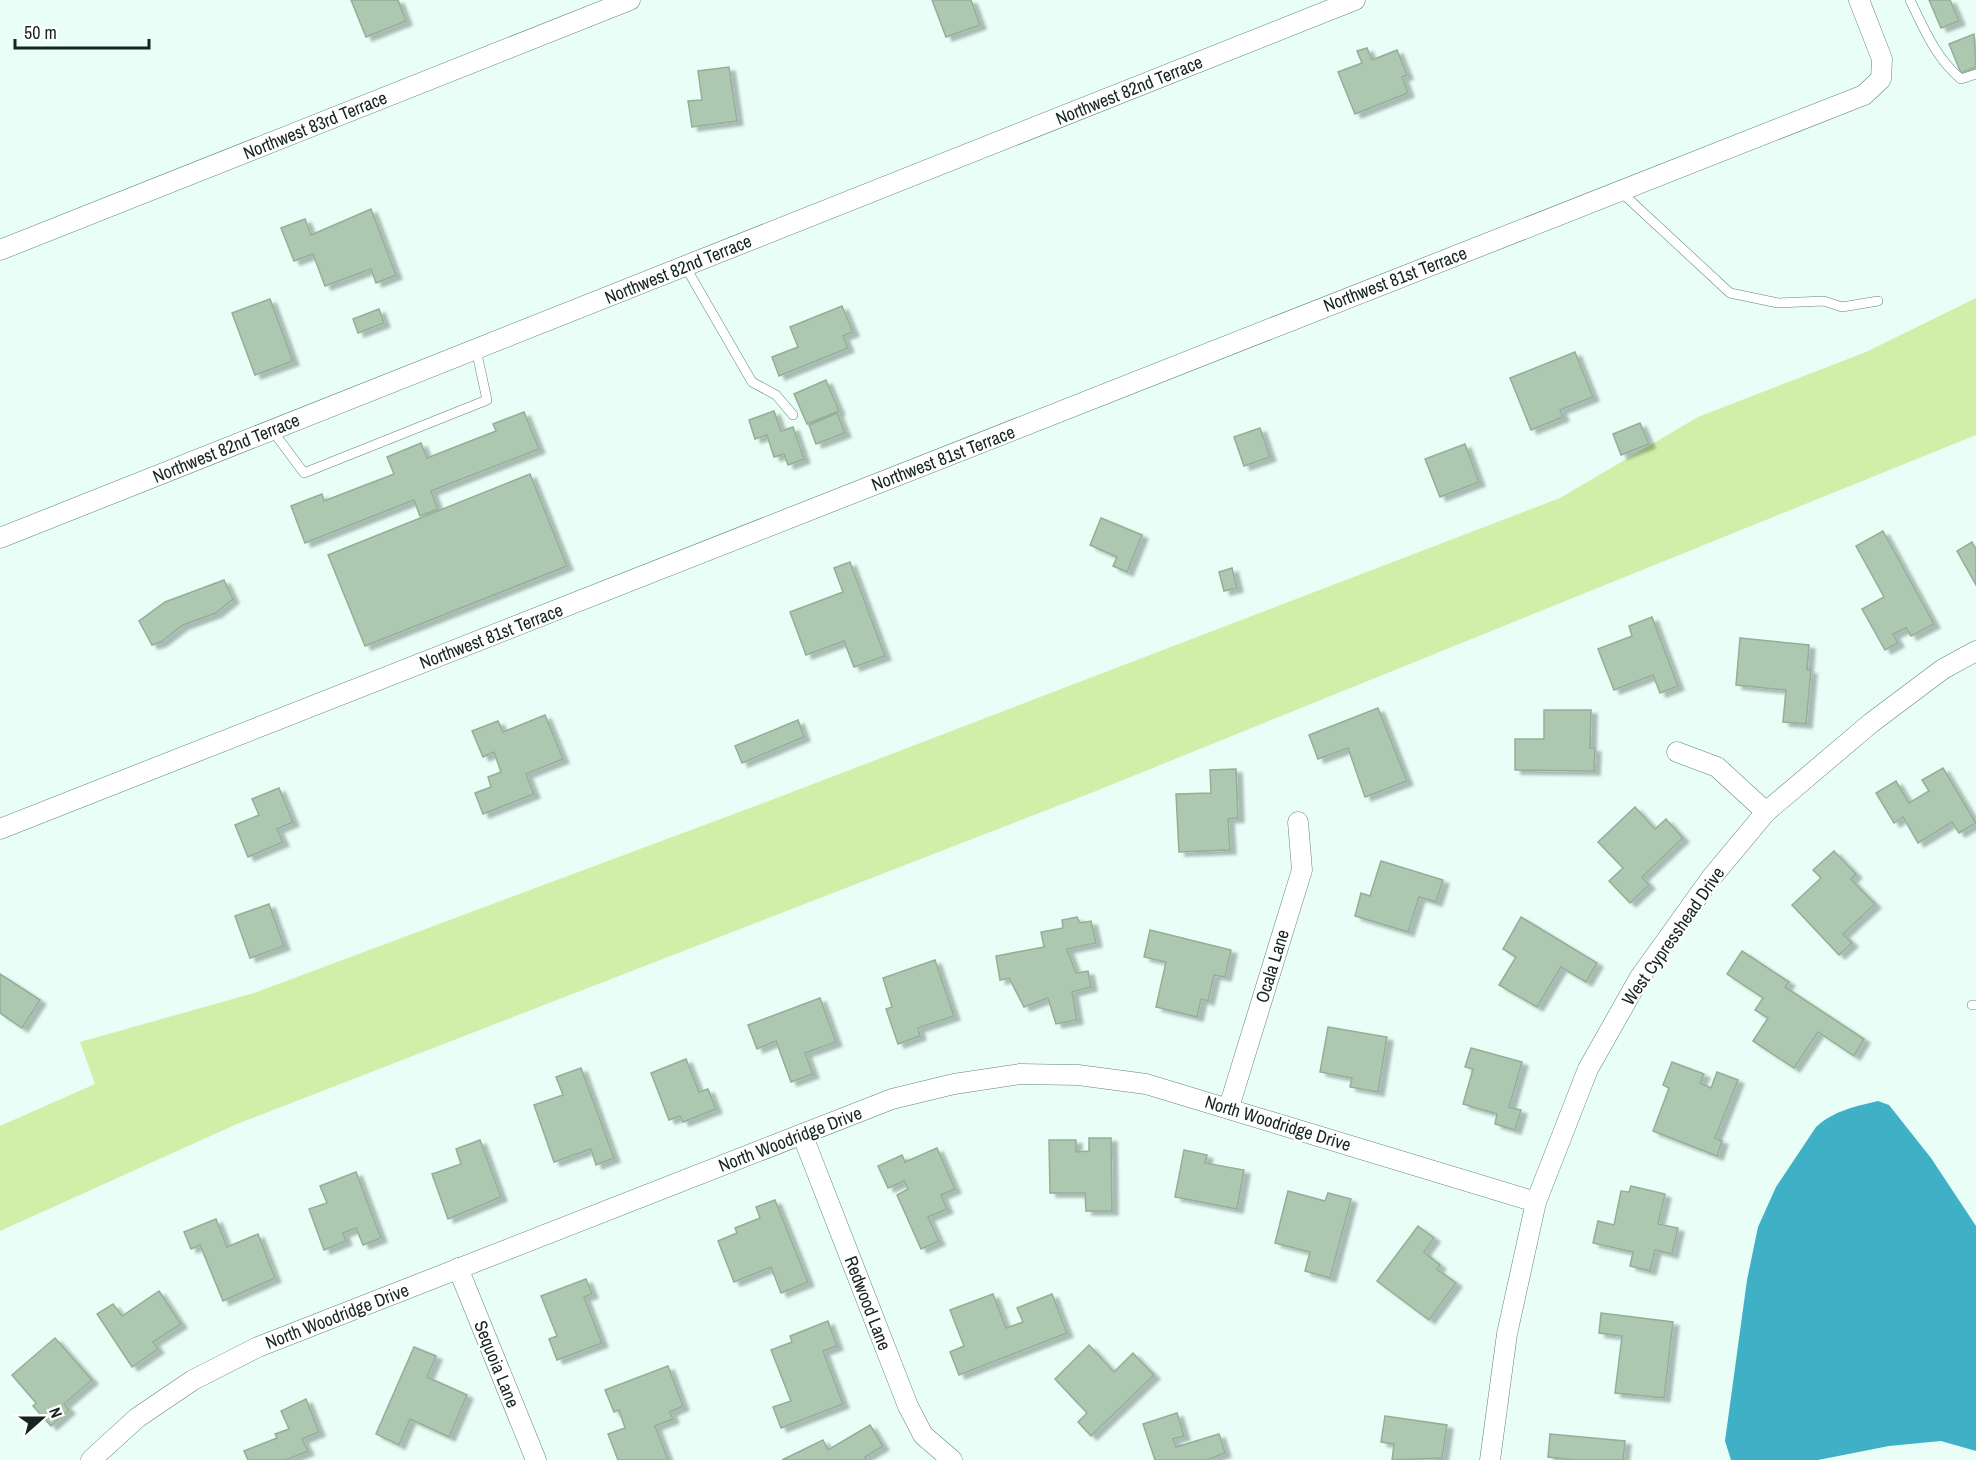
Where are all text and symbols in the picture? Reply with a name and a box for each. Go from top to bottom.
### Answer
scale bar [15,12,148,50]
text: 50 m [24,20,57,45]
street label: Northwest 82nd Terrace [1052,49,1206,131]
street label: Northwest 83rd Terrace [239,85,391,165]
street label: Northwest 82nd Terrace [601,228,755,310]
street label: Northwest 81st Terrace [1320,240,1470,318]
street label: Northwest 82nd Terrace [149,407,303,489]
street label: Northwest 81st Terrace [868,419,1018,497]
street label: Northwest 81st Terrace [416,597,566,675]
street label: West Cypresshead Drive [1616,862,1730,1010]
street label: Ocala Lane [1249,926,1295,1006]
street label: North Woodridge Drive [1202,1089,1354,1157]
street label: North Woodridge Drive [715,1100,865,1178]
street label: Redwood Lane [839,1252,897,1354]
street label: North Woodridge Drive [262,1277,412,1355]
street label: Sequoia Lane [468,1317,526,1411]
north arrow [12,1388,72,1448]
text: N [44,1404,68,1421]

